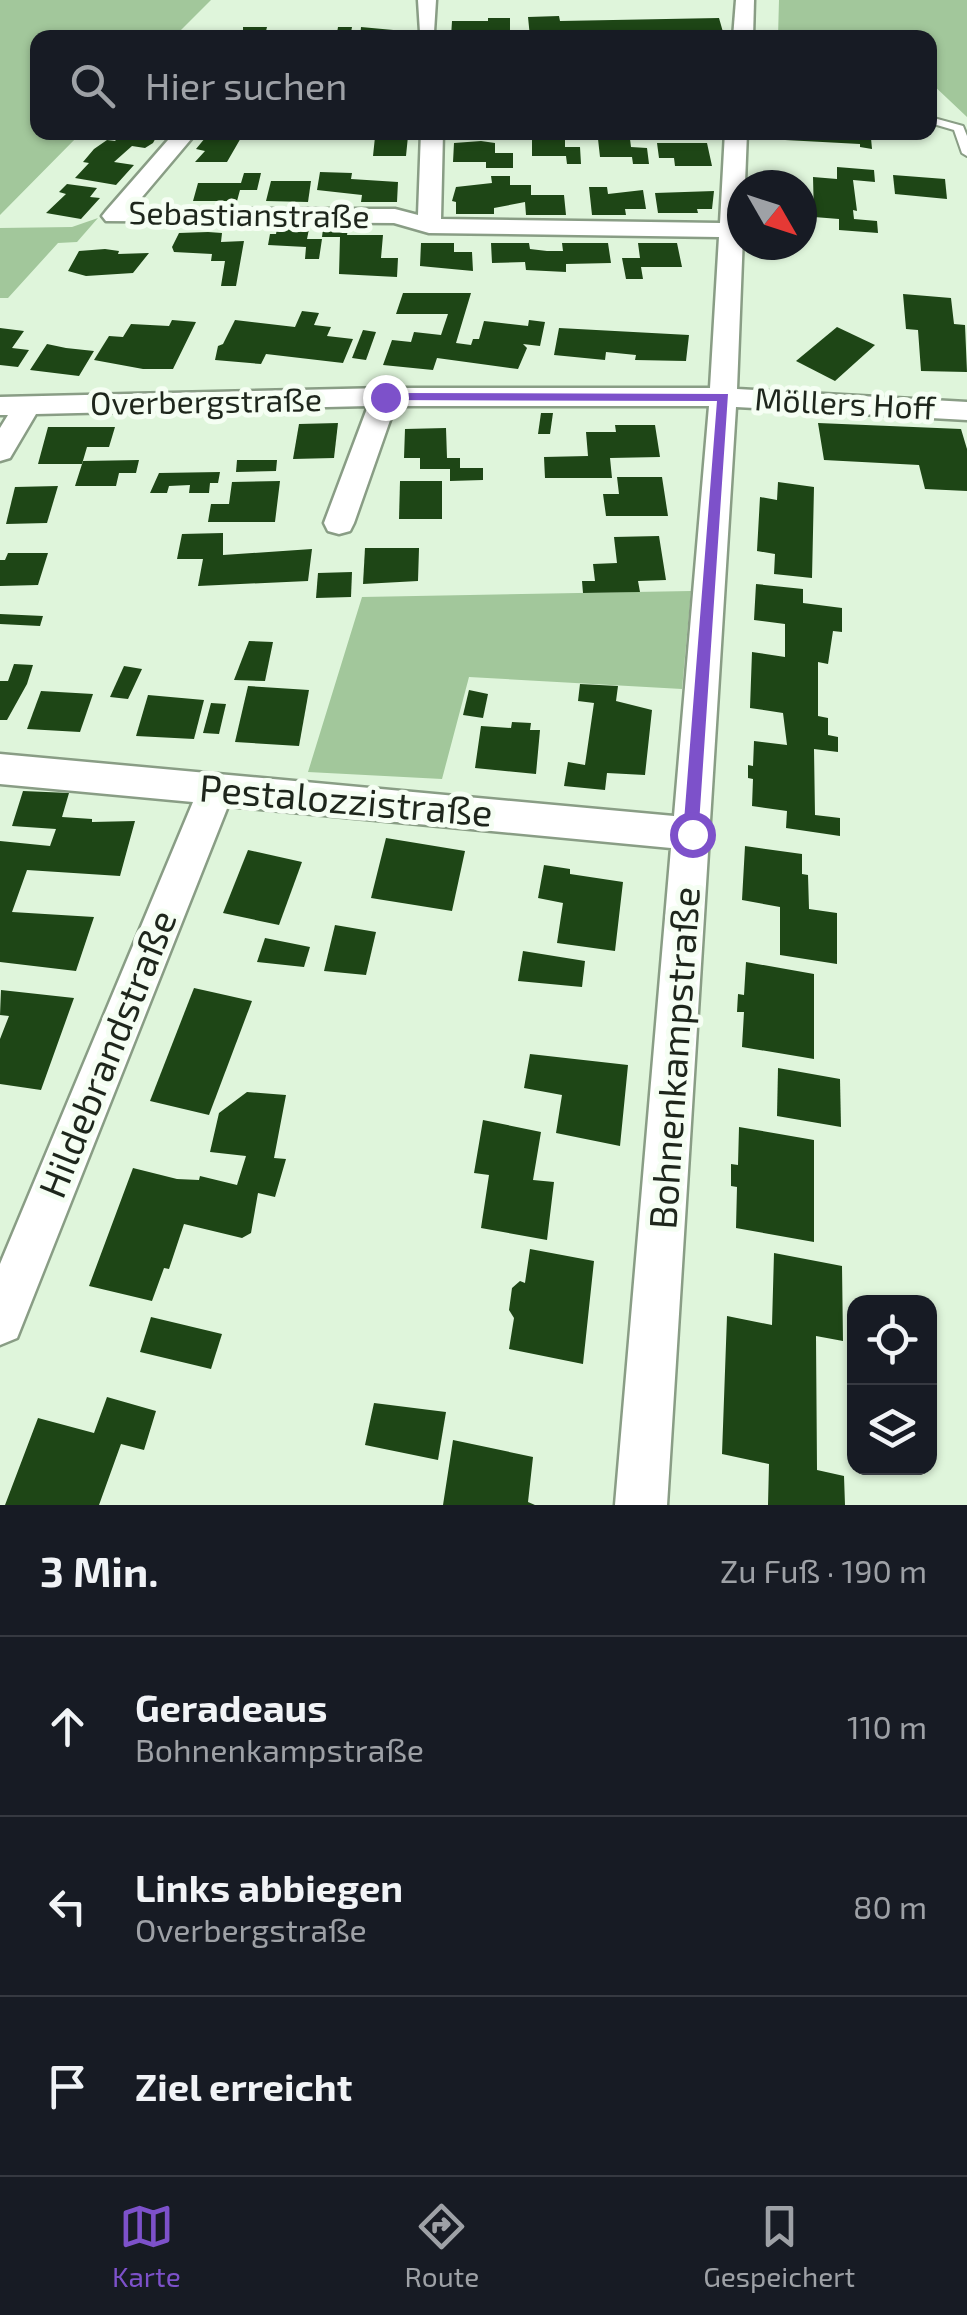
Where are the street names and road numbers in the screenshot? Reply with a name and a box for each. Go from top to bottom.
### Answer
street label: Sebastianstraße [128,192,370,234]
street label: Möllers Hoff [754,378,938,426]
street label: Overbergstraße [90,379,322,421]
street label: Pestalozzistraße [198,763,495,835]
street label: Bohnenkampstraße [638,885,708,1231]
street label: Hildebrandstraße [28,903,185,1204]

